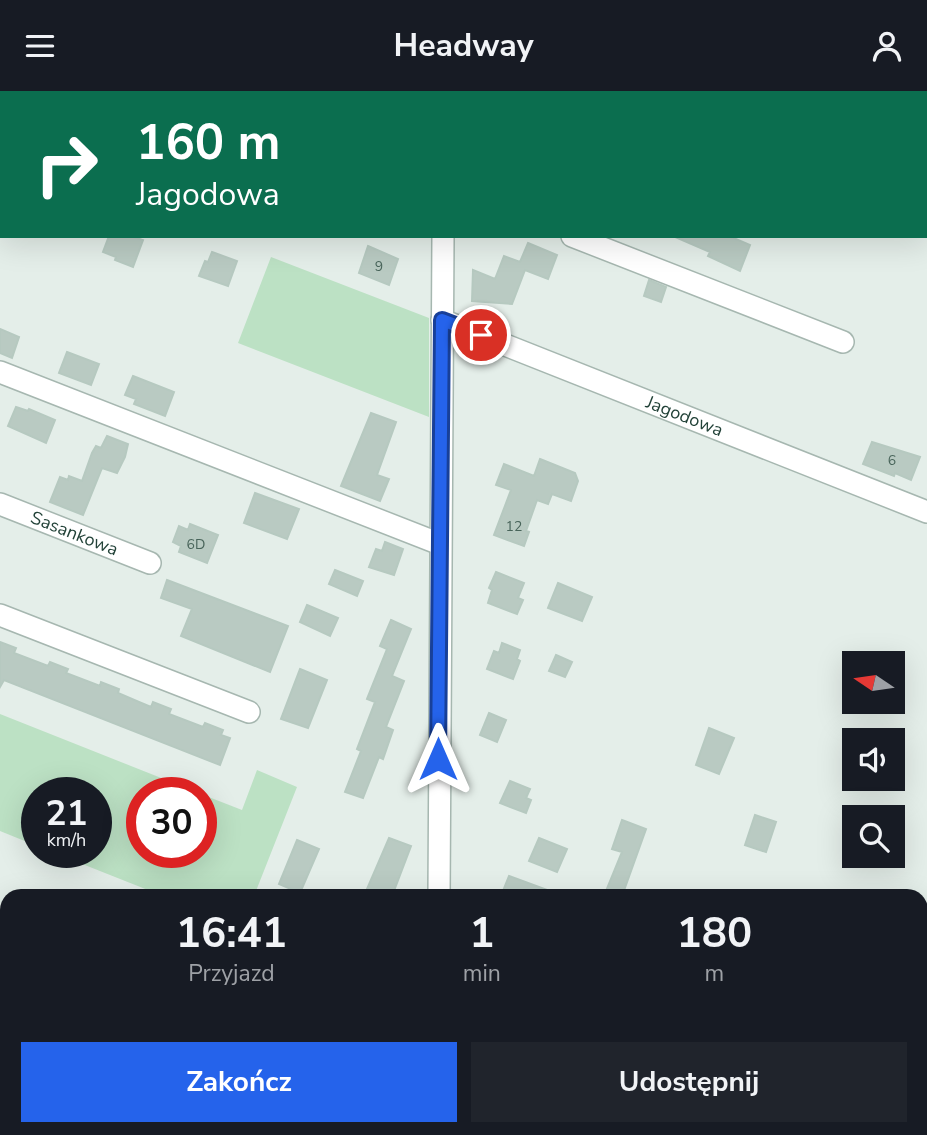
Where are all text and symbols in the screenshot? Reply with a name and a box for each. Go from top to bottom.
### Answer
text: Headway [394,24,533,67]
icon: menu [21,27,59,65]
icon: person [868,27,906,65]
text: 160 m [136,109,280,176]
icon: right [21,119,112,210]
text: Jagodowa [136,173,280,216]
house number: 9 [375,257,383,276]
pin [451,305,511,365]
icon: arrive [462,316,500,354]
street label: Jagodowa [642,390,727,442]
house number: 6 [888,451,896,470]
street label: Sasankowa [27,505,122,561]
house number: 12 [506,517,522,536]
house number: 6D [187,535,205,554]
north arrow [842,651,905,714]
map controls [842,651,905,868]
position arrow [401,722,475,796]
button: sound [842,728,905,791]
speed limit sign: 30 [126,777,217,868]
text: 21 [45,790,88,837]
button: search [842,805,905,868]
text: km/h [47,828,86,852]
text: 16:41 [176,905,287,962]
text: 1 [469,905,494,962]
text: 180 [677,905,752,962]
text: Przyjazd [188,958,275,989]
text: min [463,958,501,989]
text: m [705,958,724,989]
button: Zakończ [21,1042,457,1122]
button: Udostępnij [471,1042,907,1122]

